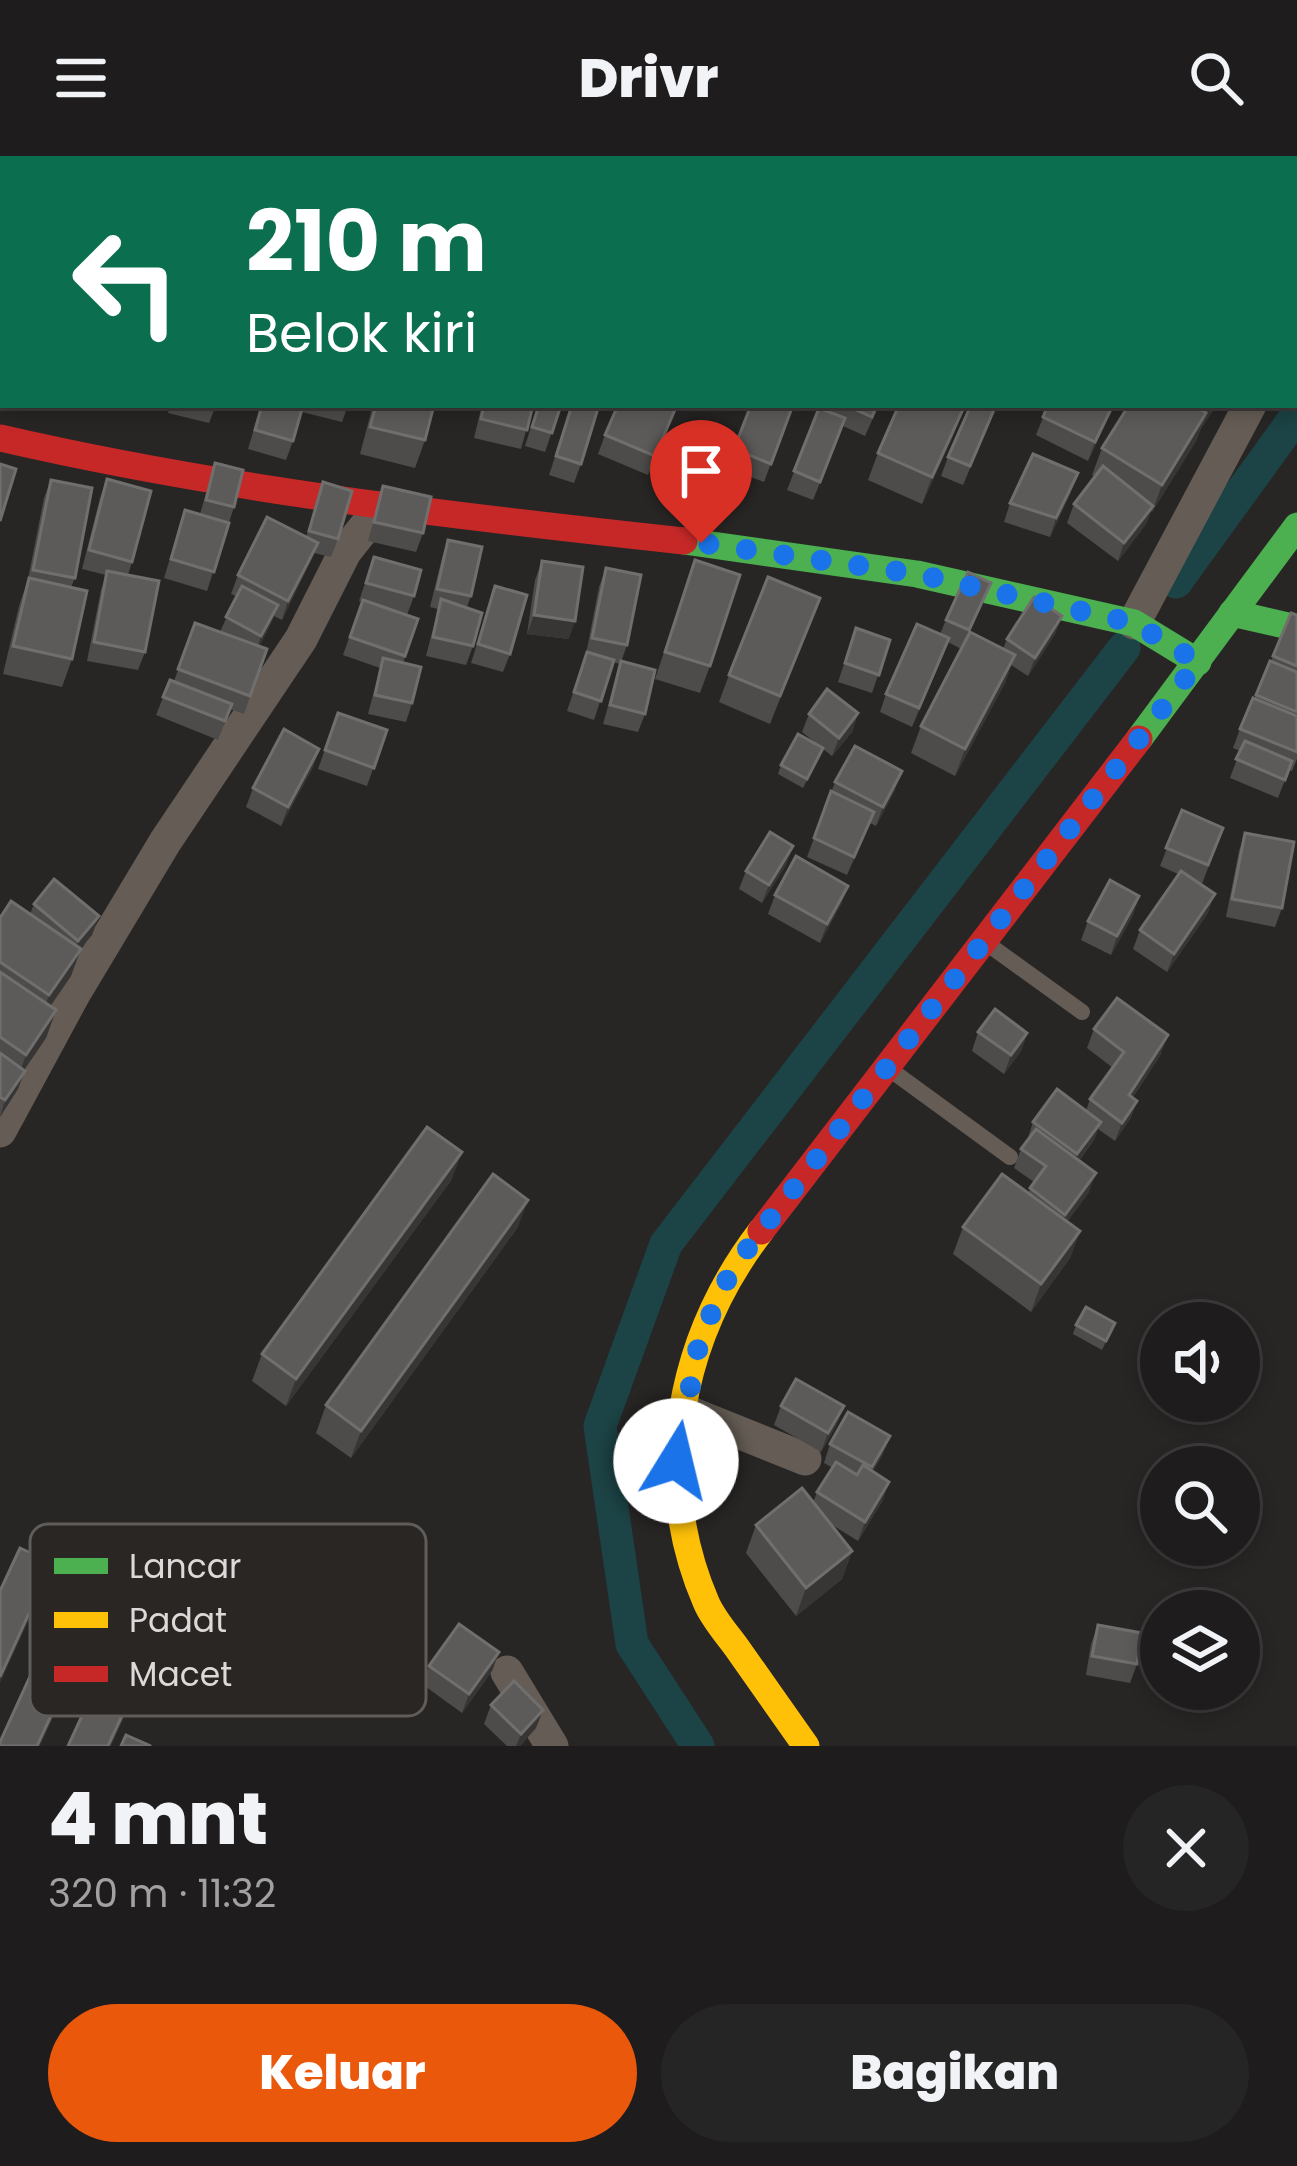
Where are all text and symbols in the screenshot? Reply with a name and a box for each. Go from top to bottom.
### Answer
text: Drivr [579,40,718,116]
icon: menu [48,45,114,111]
icon: search [1183,45,1249,111]
text: 210 m [246,183,487,300]
icon: left [48,204,204,360]
text: Belok kiri [246,295,477,371]
pin [650,420,752,543]
icon: arrive [668,438,734,504]
map controls [1140,1302,1260,1710]
button: sound [1140,1302,1260,1422]
position arrow [613,1398,739,1524]
button: search [1140,1446,1260,1566]
legend [30,1524,426,1716]
text: Lancar [129,1543,241,1590]
button: layers [1140,1590,1260,1710]
text: Padat [129,1597,227,1644]
text: Macet [129,1651,232,1698]
text: 4 mnt [48,1768,268,1869]
button: close [1123,1785,1249,1911]
text: 320 m · 11:32 [48,1866,276,1921]
button: Keluar [48,2004,637,2142]
button: Bagikan [661,2004,1249,2142]

